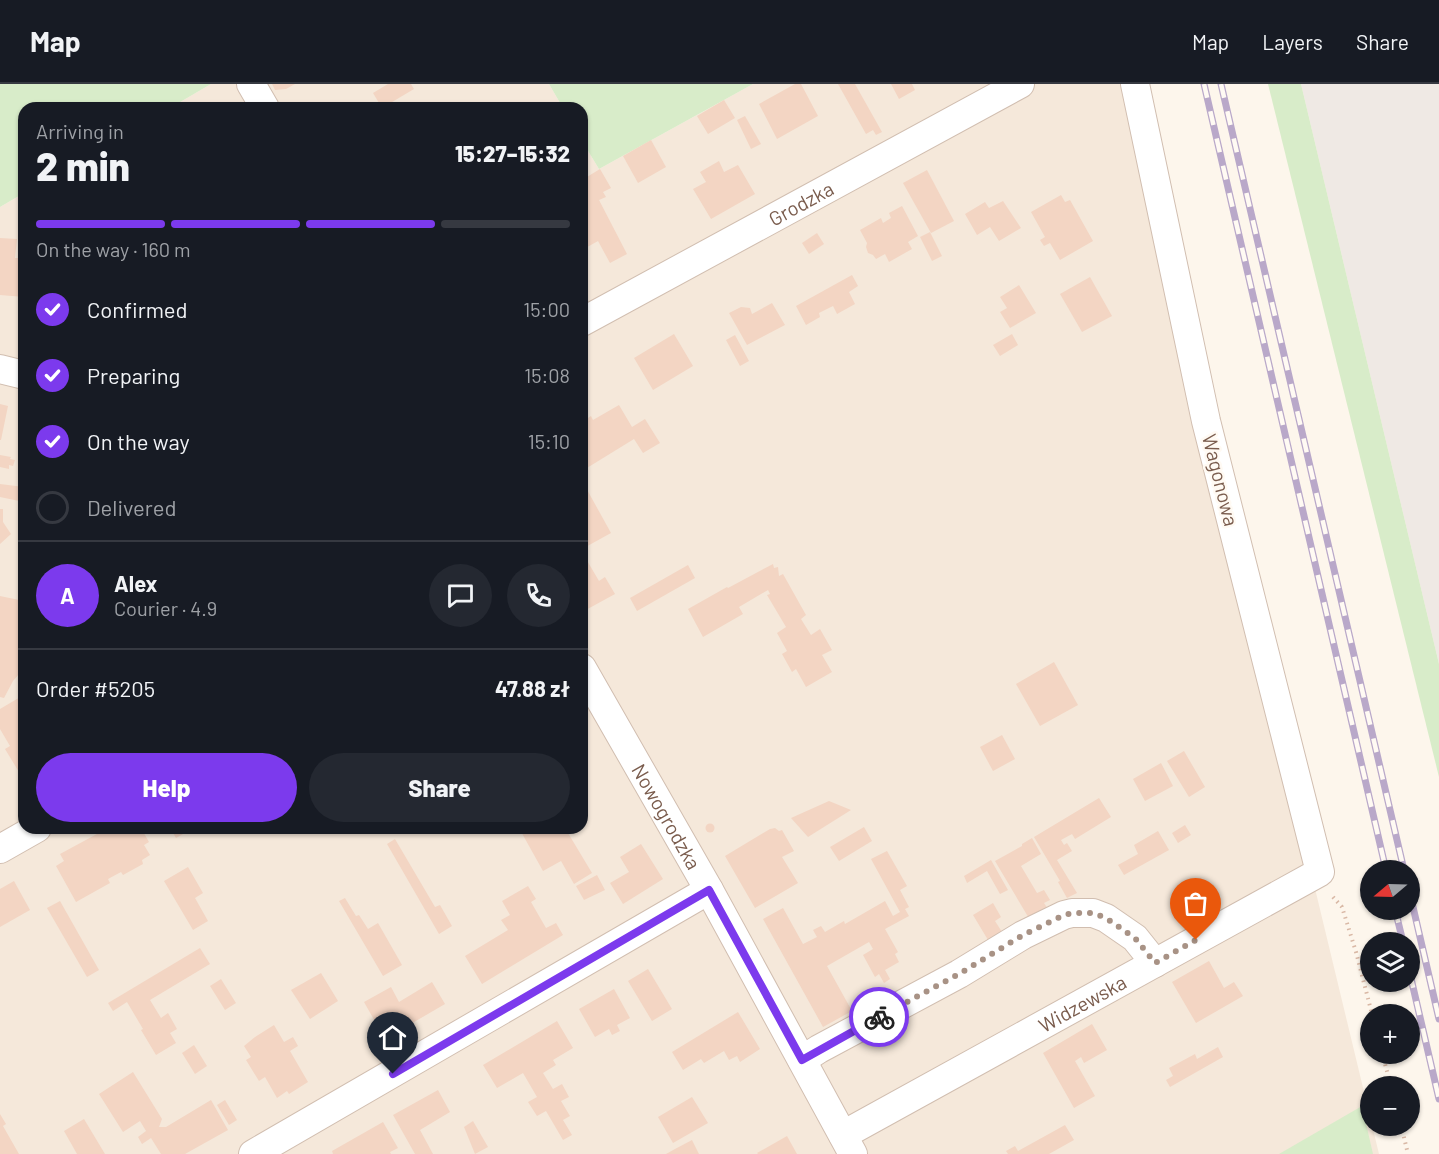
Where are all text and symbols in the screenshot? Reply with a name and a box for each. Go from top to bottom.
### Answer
text: Map [30,24,81,58]
text: Map [1192,29,1229,54]
text: Layers [1262,29,1323,54]
text: Share [1356,29,1409,54]
text: Arriving in [36,119,124,143]
text: 15:27–15:32 [455,140,570,166]
text: 2 min [36,142,130,189]
street label: Grodzka [764,176,837,230]
text: On the way · 160 m [36,237,191,261]
icon: check [36,293,69,326]
text: Confirmed [87,296,187,322]
text: 15:00 [523,297,570,321]
icon: check [36,359,69,392]
text: Preparing [87,362,180,388]
text: 15:08 [524,363,570,387]
icon: check [36,425,69,458]
text: On the way [87,428,190,454]
text: 15:10 [528,429,570,453]
street label: Wagonowa [1198,432,1244,528]
text: Delivered [87,494,176,520]
button: chat [429,564,492,627]
button: phone [507,564,570,627]
text: Alex [114,570,157,596]
text: A [60,582,75,608]
text: Courier · 4.9 [114,596,217,620]
text: Order #5205 [36,675,155,701]
text: 47.88 zł [495,675,570,701]
button: Help [36,753,297,822]
button: Share [309,753,570,822]
street label: Nowogrodzka [627,759,707,873]
north arrow [1360,860,1420,920]
map controls [1360,860,1420,1136]
pin [1170,878,1221,940]
icon: bag [1179,887,1212,920]
button: layers [1360,932,1420,992]
street label: Widzewska [1034,969,1130,1037]
courier [849,987,909,1047]
icon: bike [863,1001,896,1034]
button: + [1360,1004,1420,1064]
pin [367,1012,418,1074]
icon: home [376,1021,409,1054]
button: − [1360,1076,1420,1136]

